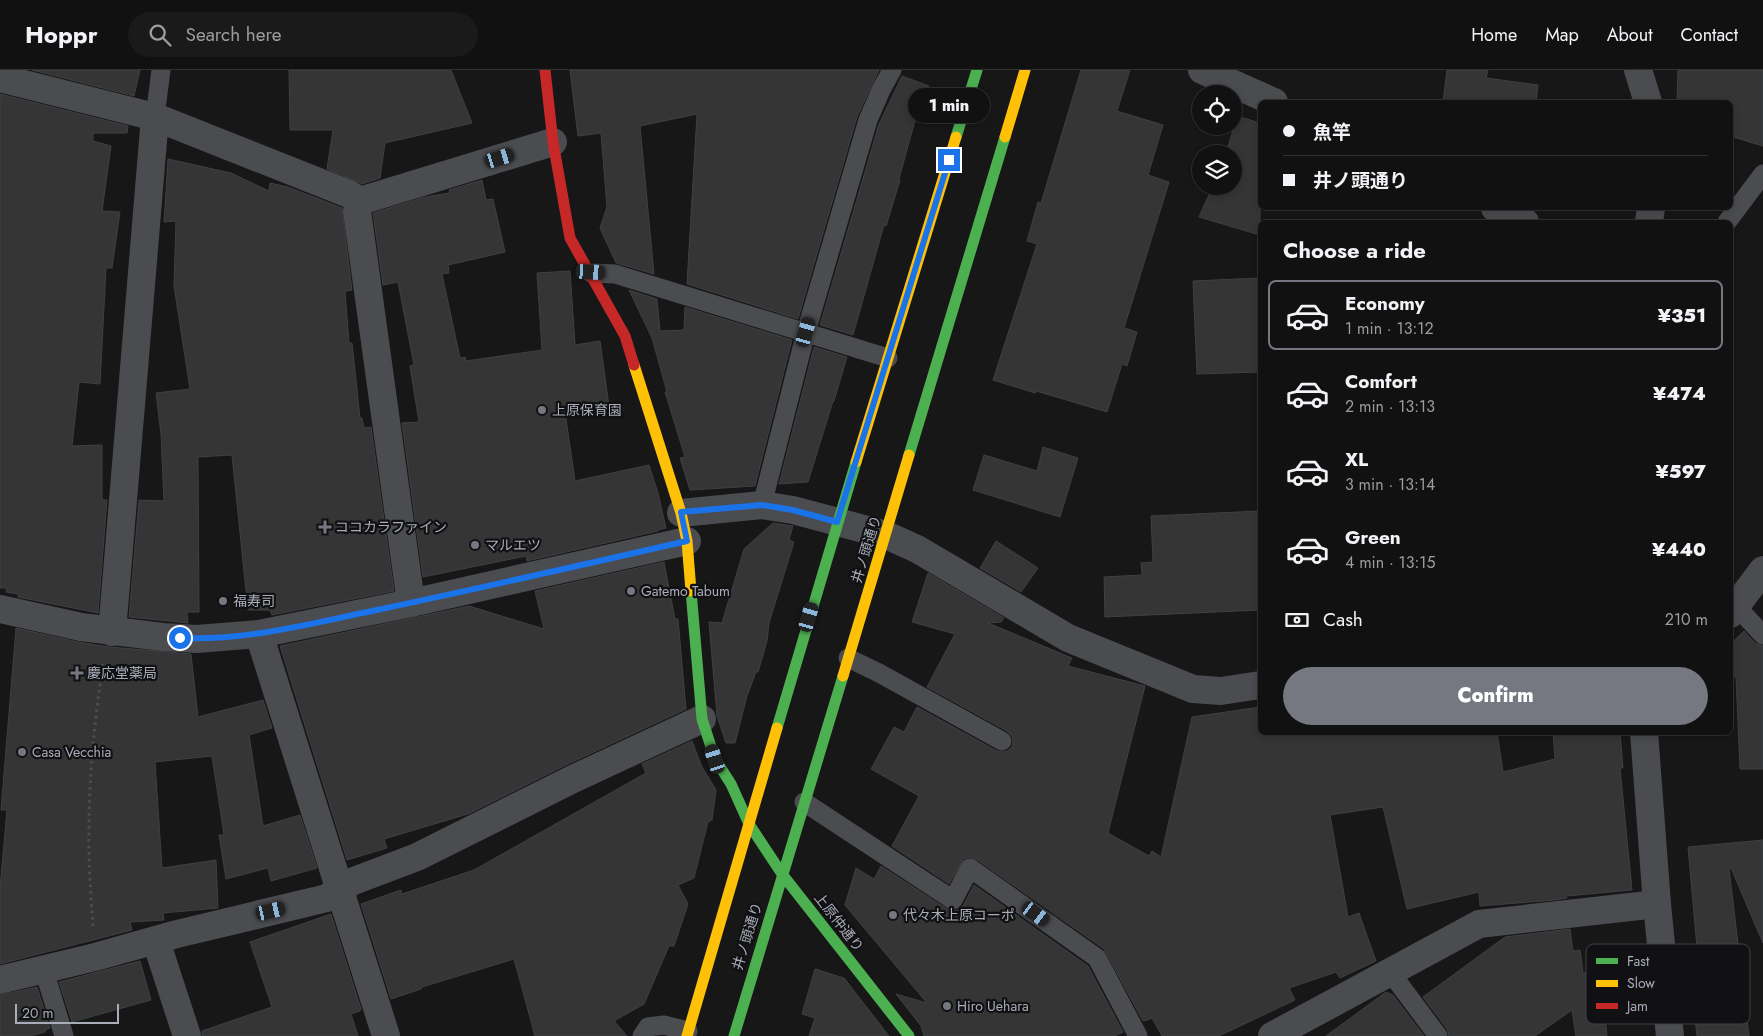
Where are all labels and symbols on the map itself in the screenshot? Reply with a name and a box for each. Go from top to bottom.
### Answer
callout: 1 min [908,88,990,122]
car [483,146,516,170]
route end [938,149,960,171]
car [575,264,606,280]
car [794,316,817,348]
place label: 上原保育園 [552,400,622,420]
marker: 上原保育園 [536,404,548,416]
street label: 井ノ頭通り [846,513,886,585]
place label: ココカラファイン [335,517,447,537]
marker: ココカラファイン [319,521,331,533]
place label: マルエツ [485,535,541,555]
marker: マルエツ [469,539,481,551]
place label: Gatemo Tabum [641,581,730,601]
marker: Gatemo Tabum [625,585,637,597]
place label: 福寿司 [233,591,275,611]
marker: 福寿司 [217,595,229,607]
car [797,601,820,633]
route start [169,627,191,649]
place label: 慶応堂薬局 [87,663,157,683]
marker: 慶応堂薬局 [71,667,83,679]
place label: Casa Vecchia [32,742,111,762]
car [703,742,726,776]
marker: Casa Vecchia [16,746,28,758]
street label: 上原仲通り [810,888,868,956]
car [1019,899,1052,929]
car [254,900,287,922]
street label: 井ノ頭通り [727,900,767,972]
place label: 代々木上原コーポ [903,905,1015,925]
marker: 代々木上原コーポ [887,909,899,921]
legend [1586,944,1750,1024]
text: Fast [1627,951,1650,971]
text: Slow [1627,973,1655,993]
place label: Hiro Uehara [957,996,1029,1016]
text: Jam [1625,996,1648,1016]
marker: Hiro Uehara [941,1000,953,1012]
scale bar [15,1001,119,1024]

